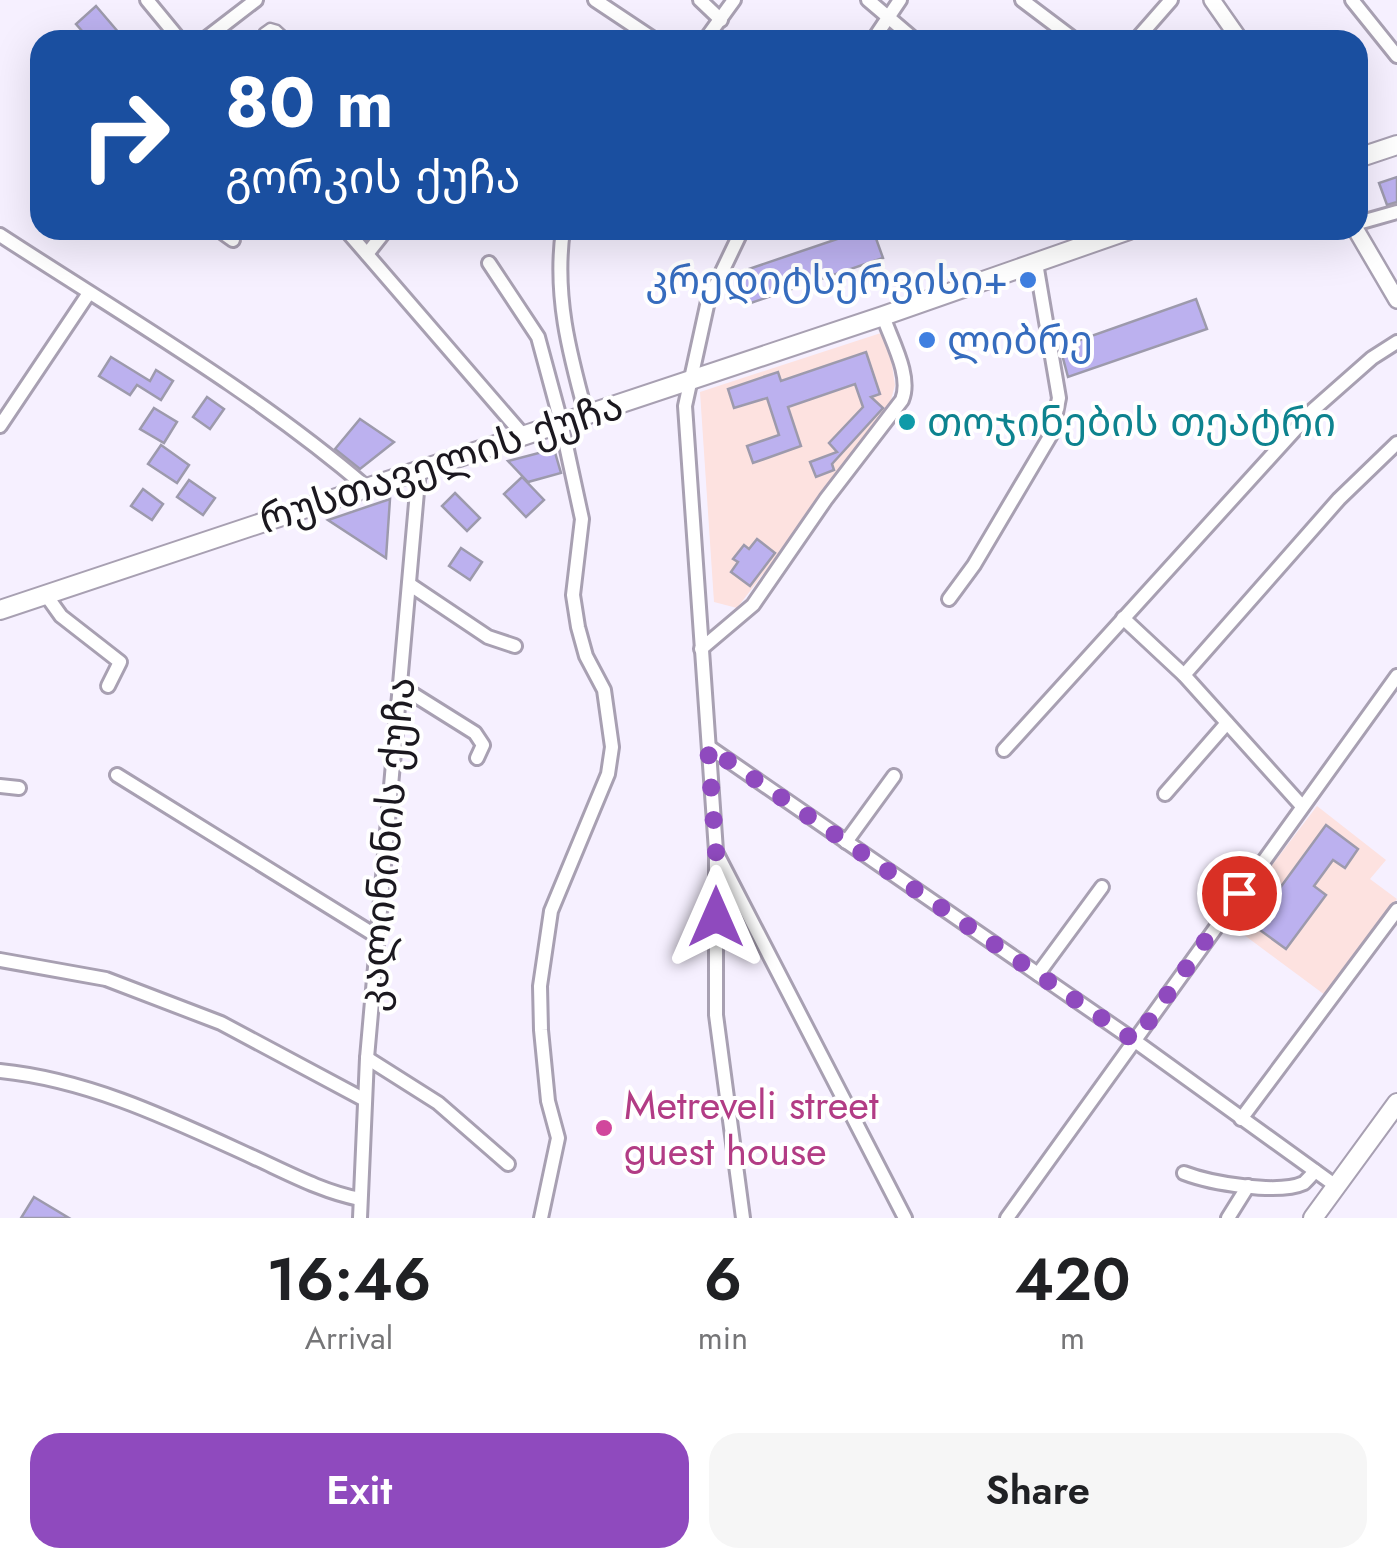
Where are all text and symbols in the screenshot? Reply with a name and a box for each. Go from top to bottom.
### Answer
text: 80 m [225,52,394,153]
icon: right [60,70,190,200]
text: გორკის ქუჩა [225,145,520,210]
place label: კრედიტსერვისი+ [645,251,1008,309]
marker: კრედიტსერვისი+ [1017,269,1039,291]
place label: ლიბრე [947,311,1093,369]
marker: ლიბრე [916,329,938,351]
street label: რუსთაველის ქუჩა [252,376,630,548]
place label: თოჯინების თეატრი [927,393,1336,451]
marker: თოჯინების თეატრი [896,411,918,433]
street label: კალინინის ქუჩა [343,675,429,1013]
pin [1197,851,1282,936]
position arrow [664,865,768,969]
icon: arrive [1212,866,1267,921]
place label: Metreveli street guest house [624,1076,879,1180]
marker: Metreveli street guest house [593,1117,615,1139]
text: 16:46 [266,1236,431,1323]
text: 6 [704,1236,742,1323]
text: 420 [1014,1236,1130,1323]
text: Arrival [305,1315,393,1361]
text: min [698,1315,748,1361]
text: m [1060,1315,1085,1361]
button: Exit [30,1433,689,1548]
button: Share [709,1433,1367,1548]

